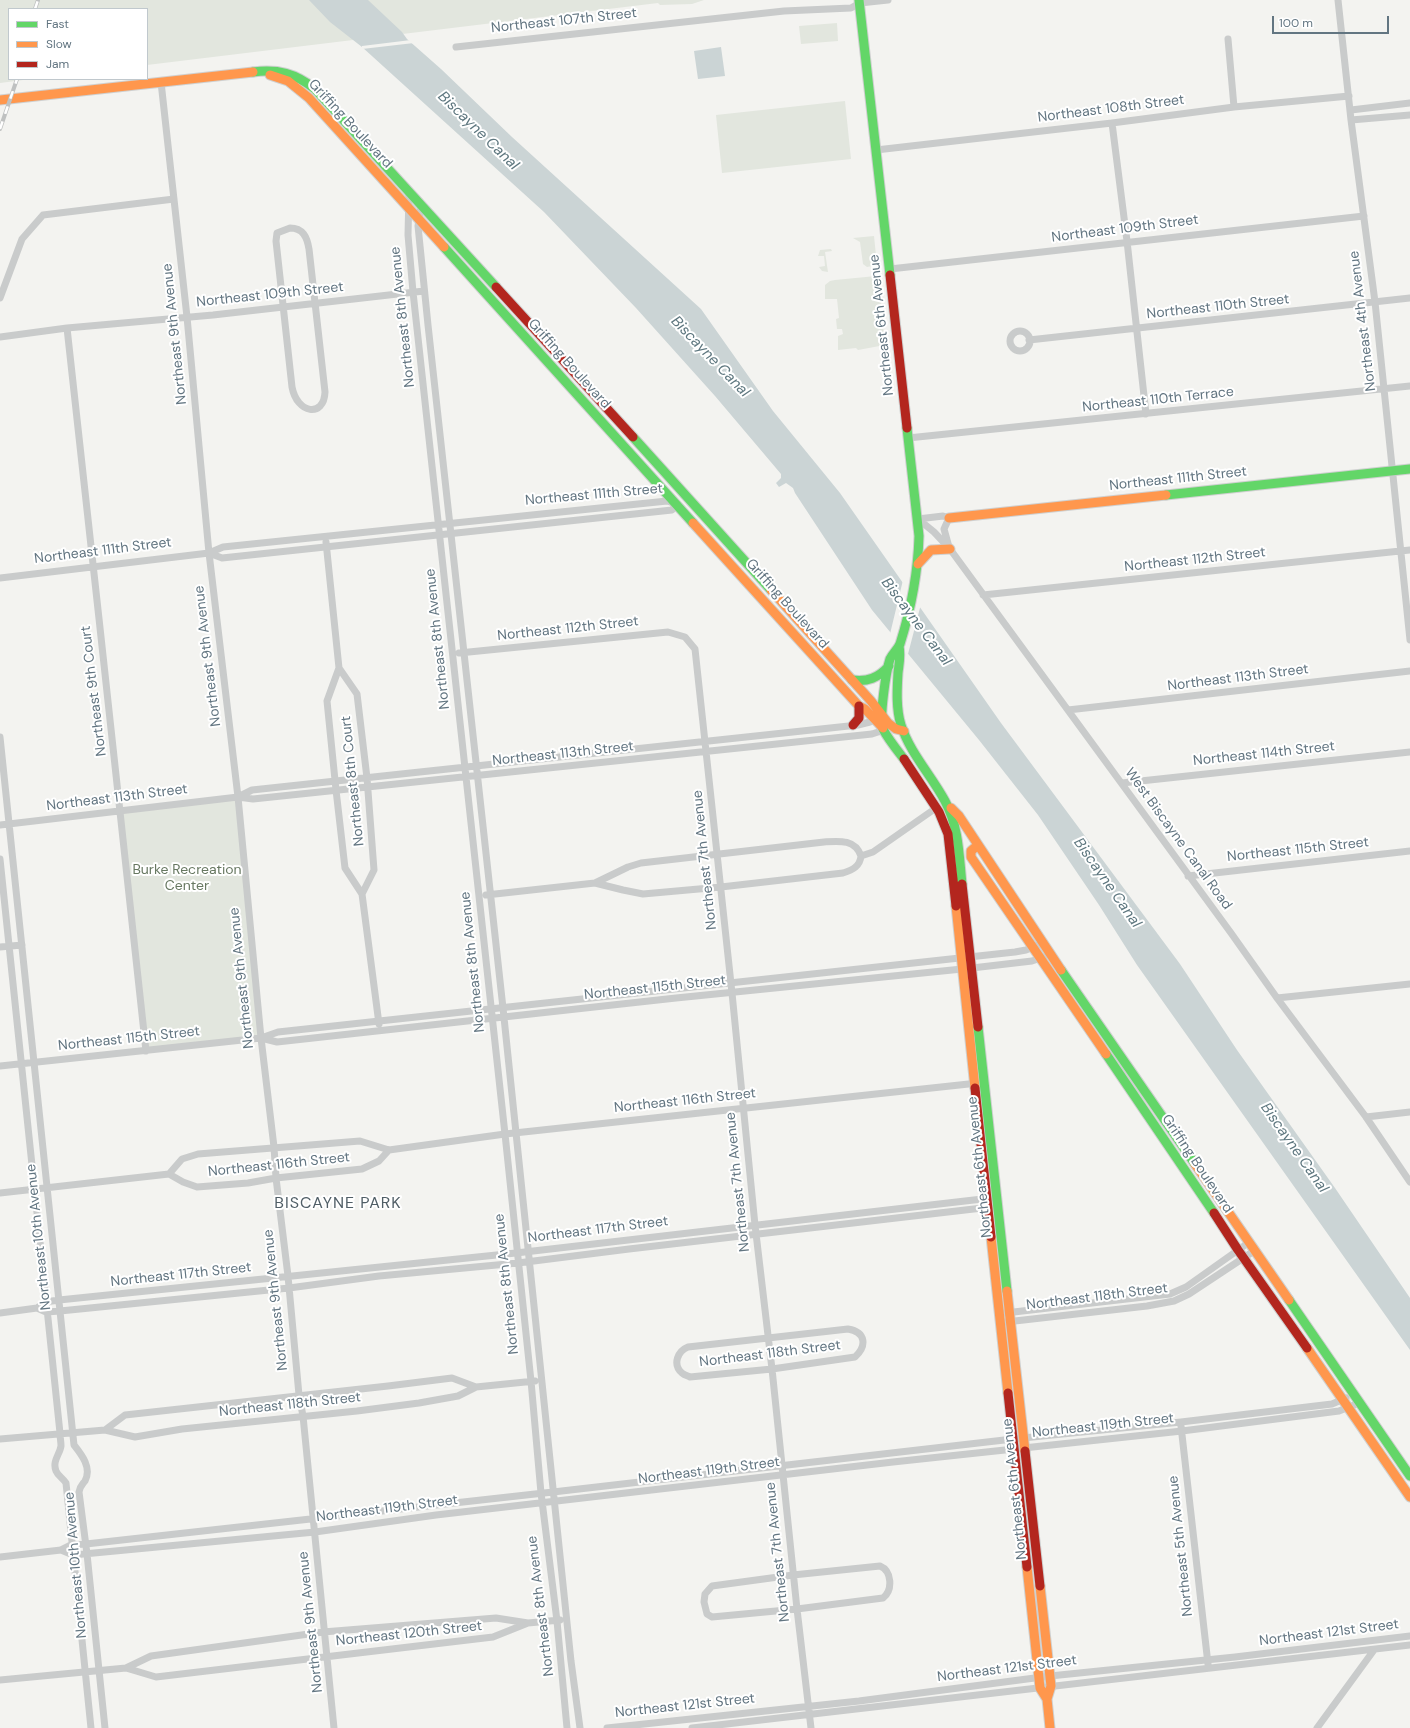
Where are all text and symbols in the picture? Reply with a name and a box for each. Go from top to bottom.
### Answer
street label: Northeast 107th Street [490,5,638,37]
legend [8,8,148,80]
scale bar [1274,8,1391,34]
text: 100 m [1279,15,1313,31]
text: Fast [46,16,69,32]
text: Slow [46,36,72,52]
text: Jam [46,56,69,72]
street label: Griffing Boulevard [305,76,395,172]
water label: Biscayne Canal [434,88,522,174]
street label: Northeast 108th Street [1037,92,1185,126]
street label: Northeast 109th Street [1051,212,1199,246]
street label: Northeast 8th Avenue [387,246,419,388]
street label: Northeast 4th Avenue [1346,250,1380,392]
street label: Northeast 6th Avenue [866,254,898,396]
street label: Northeast 9th Avenue [159,263,191,405]
street label: Northeast 109th Street [196,279,344,311]
street label: Northeast 110th Street [1146,291,1290,323]
water label: Biscayne Canal [667,313,753,401]
street label: Griffing Boulevard [524,316,614,412]
street label: Northeast 110th Terrace [1081,384,1235,416]
street label: Northeast 111th Street [1108,463,1248,495]
street label: Northeast 111th Street [524,481,664,509]
street label: Northeast 111th Street [33,534,173,568]
street label: Northeast 112th Street [1124,544,1266,576]
street label: Griffing Boulevard [742,556,832,652]
street label: Northeast 8th Avenue [422,568,454,710]
water label: Biscayne Canal [877,574,955,670]
street label: Northeast 9th Avenue [191,585,225,727]
street label: Northeast 112th Street [497,613,639,645]
street label: Northeast 9th Court [78,625,110,757]
street label: Northeast 113th Street [1166,661,1310,695]
street label: Northeast 8th Court [338,715,368,847]
street label: Northeast 113th Street [491,738,635,770]
street label: Northeast 114th Street [1192,738,1336,770]
street label: West Biscayne Canal Road [1121,765,1235,913]
street label: Northeast 113th Street [45,781,189,815]
street label: Northeast 7th Avenue [689,789,721,931]
street label: Northeast 115th Street [1226,834,1370,866]
water label: Biscayne Canal [1069,835,1145,931]
park label: Burke Recreation Center [132,862,242,894]
street label: Northeast 8th Avenue [457,891,489,1033]
street label: Northeast 9th Avenue [226,907,258,1049]
street label: Northeast 115th Street [583,972,727,1004]
street label: Northeast 115th Street [57,1023,201,1055]
street label: Northeast 116th Street [613,1085,757,1117]
street label: Northeast 6th Avenue [964,1096,996,1238]
water label: Biscayne Canal [1256,1100,1332,1196]
street label: Northeast 7th Avenue [722,1111,754,1253]
street label: Griffing Boulevard [1158,1112,1236,1216]
street label: Northeast 116th Street [207,1149,351,1181]
street label: Northeast 10th Avenue [23,1163,55,1311]
district label: BISCAYNE PARK [274,1194,402,1214]
street label: Northeast 8th Avenue [491,1213,523,1355]
street label: Northeast 117th Street [527,1213,669,1247]
street label: Northeast 9th Avenue [260,1229,292,1371]
street label: Northeast 117th Street [110,1259,252,1291]
street label: Northeast 118th Street [1025,1280,1169,1314]
street label: Northeast 118th Street [698,1337,842,1371]
street label: Northeast 118th Street [218,1389,362,1421]
street label: Northeast 119th Street [1031,1410,1175,1442]
street label: Northeast 6th Avenue [999,1418,1031,1560]
street label: Northeast 119th Street [637,1454,781,1488]
street label: Northeast 5th Avenue [1165,1475,1197,1617]
street label: Northeast 7th Avenue [762,1481,794,1623]
street label: Northeast 10th Avenue [61,1491,91,1639]
street label: Northeast 119th Street [315,1492,459,1526]
street label: Northeast 8th Avenue [524,1535,558,1677]
street label: Northeast 9th Avenue [295,1551,327,1693]
street label: Northeast 121st Street [1258,1616,1400,1650]
street label: Northeast 120th Street [335,1618,483,1650]
street label: Northeast 121st Street [936,1652,1078,1686]
street label: Northeast 121st Street [614,1690,756,1722]

